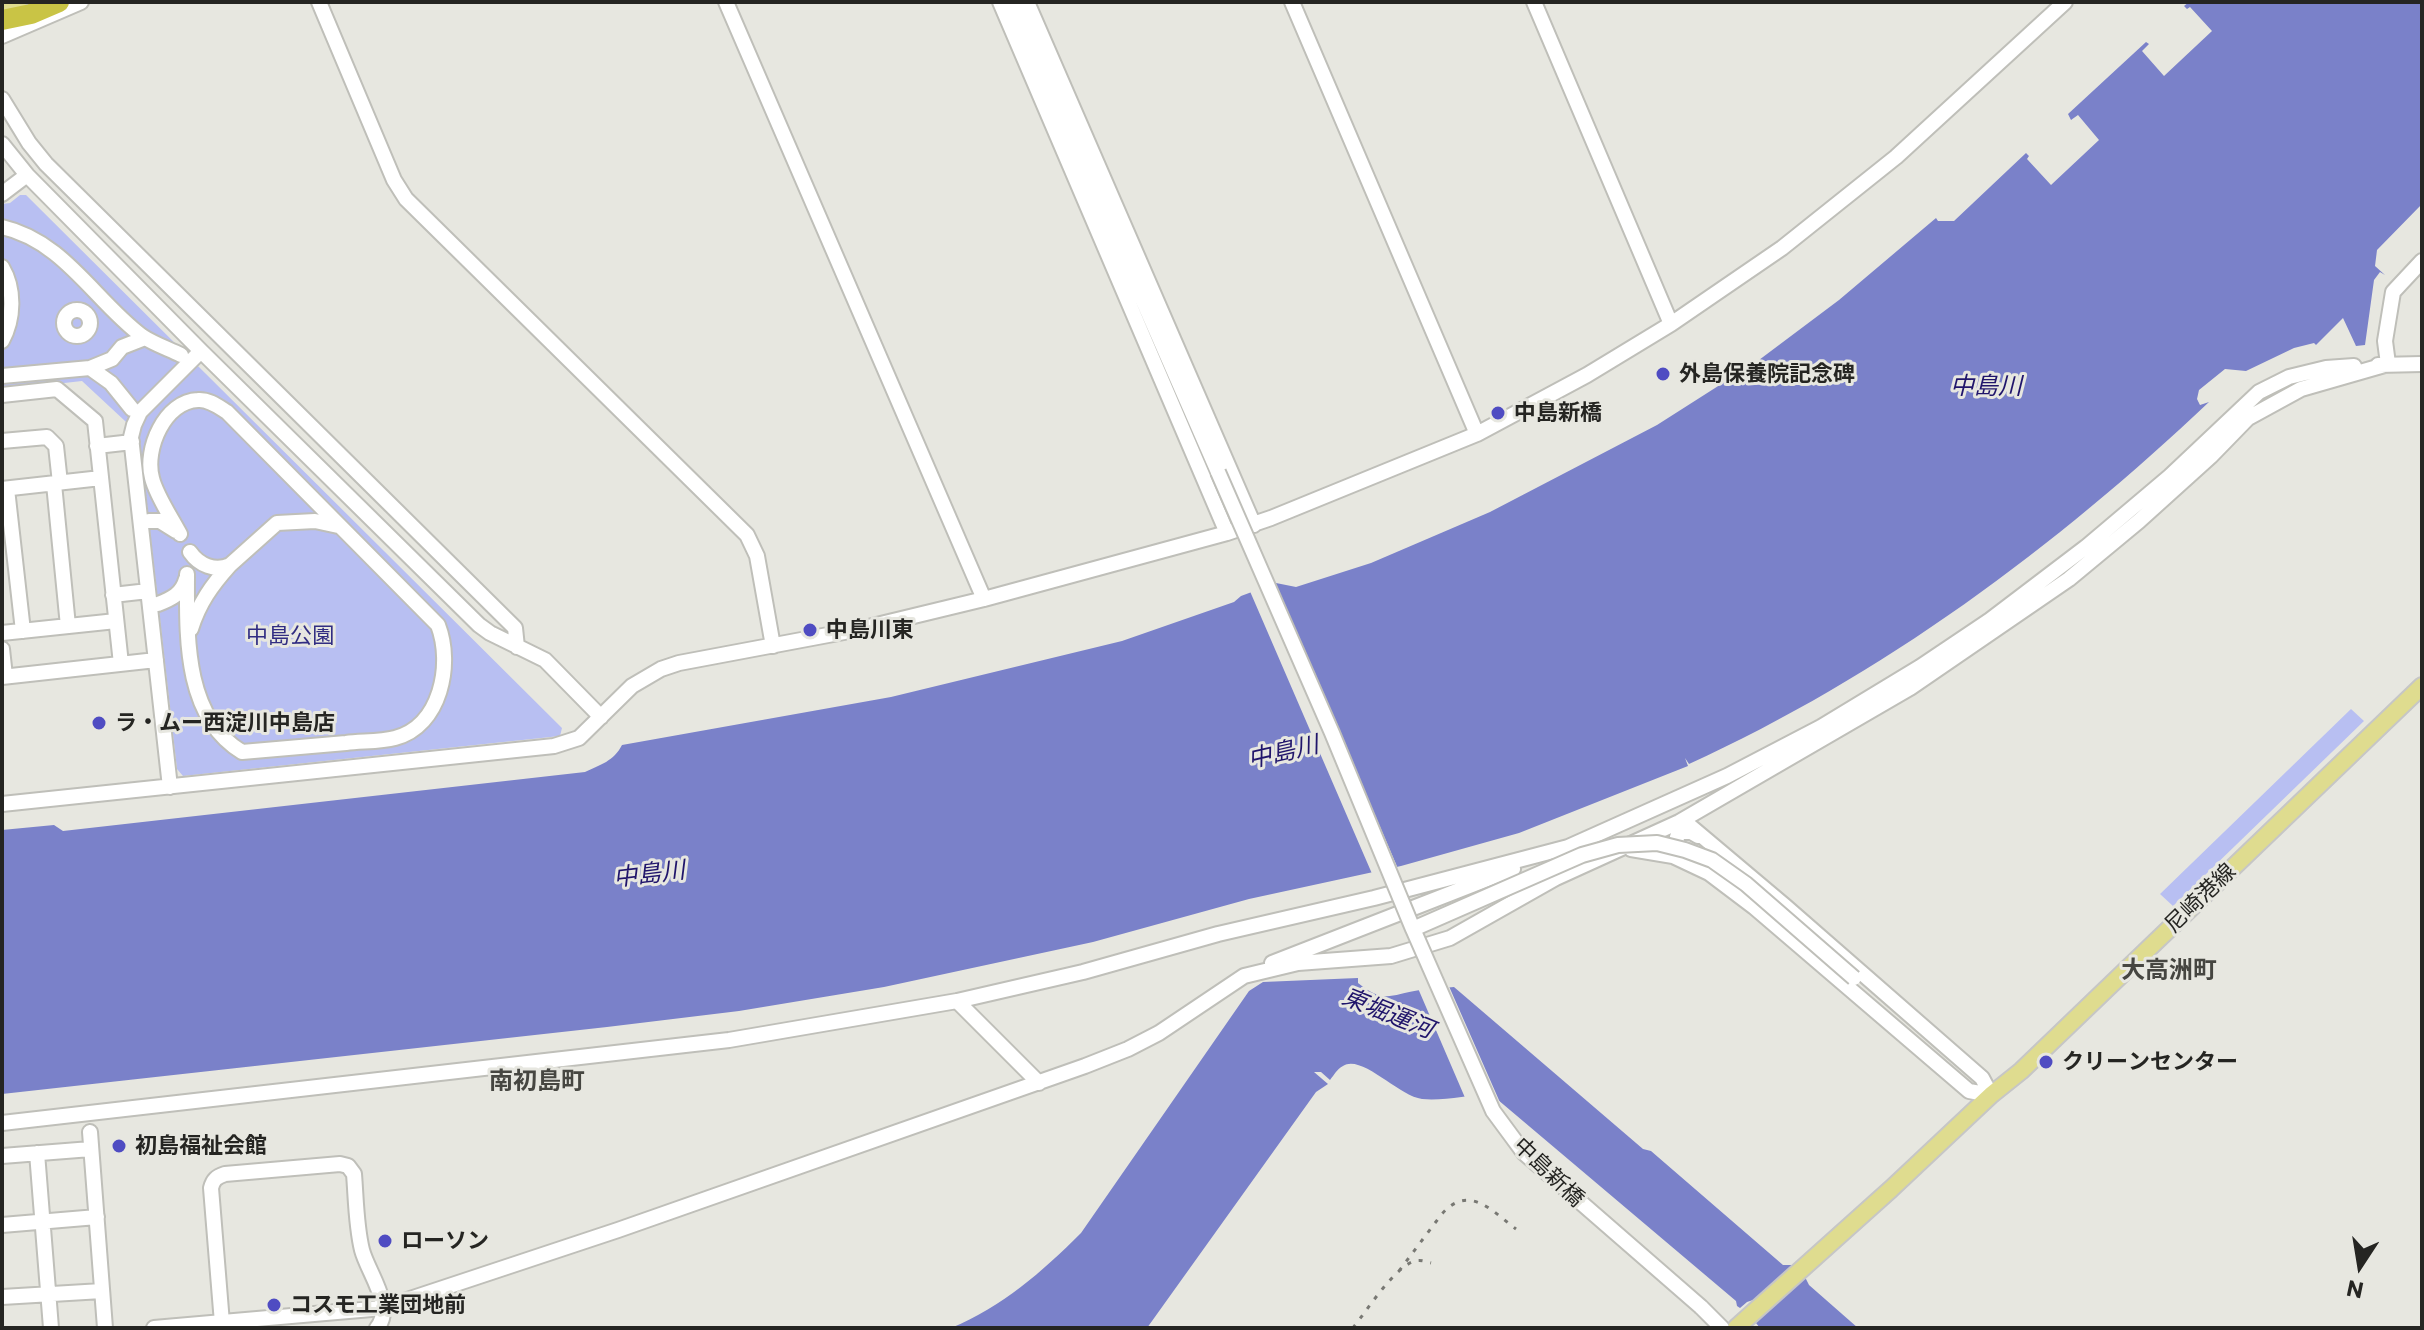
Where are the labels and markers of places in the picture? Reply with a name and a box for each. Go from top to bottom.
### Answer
place label: 外島保養院記念碑 [1679,361,1855,387]
marker: 外島保養院記念碑 [1654,365,1672,383]
place label: 中島新橋 [1514,400,1602,426]
marker: 中島新橋 [1489,404,1507,422]
place label: 中島川東 [826,617,914,643]
marker: 中島川東 [801,621,819,639]
place label: ラ・ムー西淀川中島店 [115,710,335,736]
marker: ラ・ムー西淀川中島店 [90,714,108,732]
place label: クリーンセンター [2062,1049,2238,1075]
marker: クリーンセンター [2037,1053,2055,1071]
place label: 初島福祉会館 [135,1133,267,1159]
marker: 初島福祉会館 [110,1137,128,1155]
place label: ローソン [401,1228,489,1254]
marker: ローソン [376,1232,394,1250]
place label: コスモ工業団地前 [290,1292,466,1318]
marker: コスモ工業団地前 [265,1296,283,1314]

